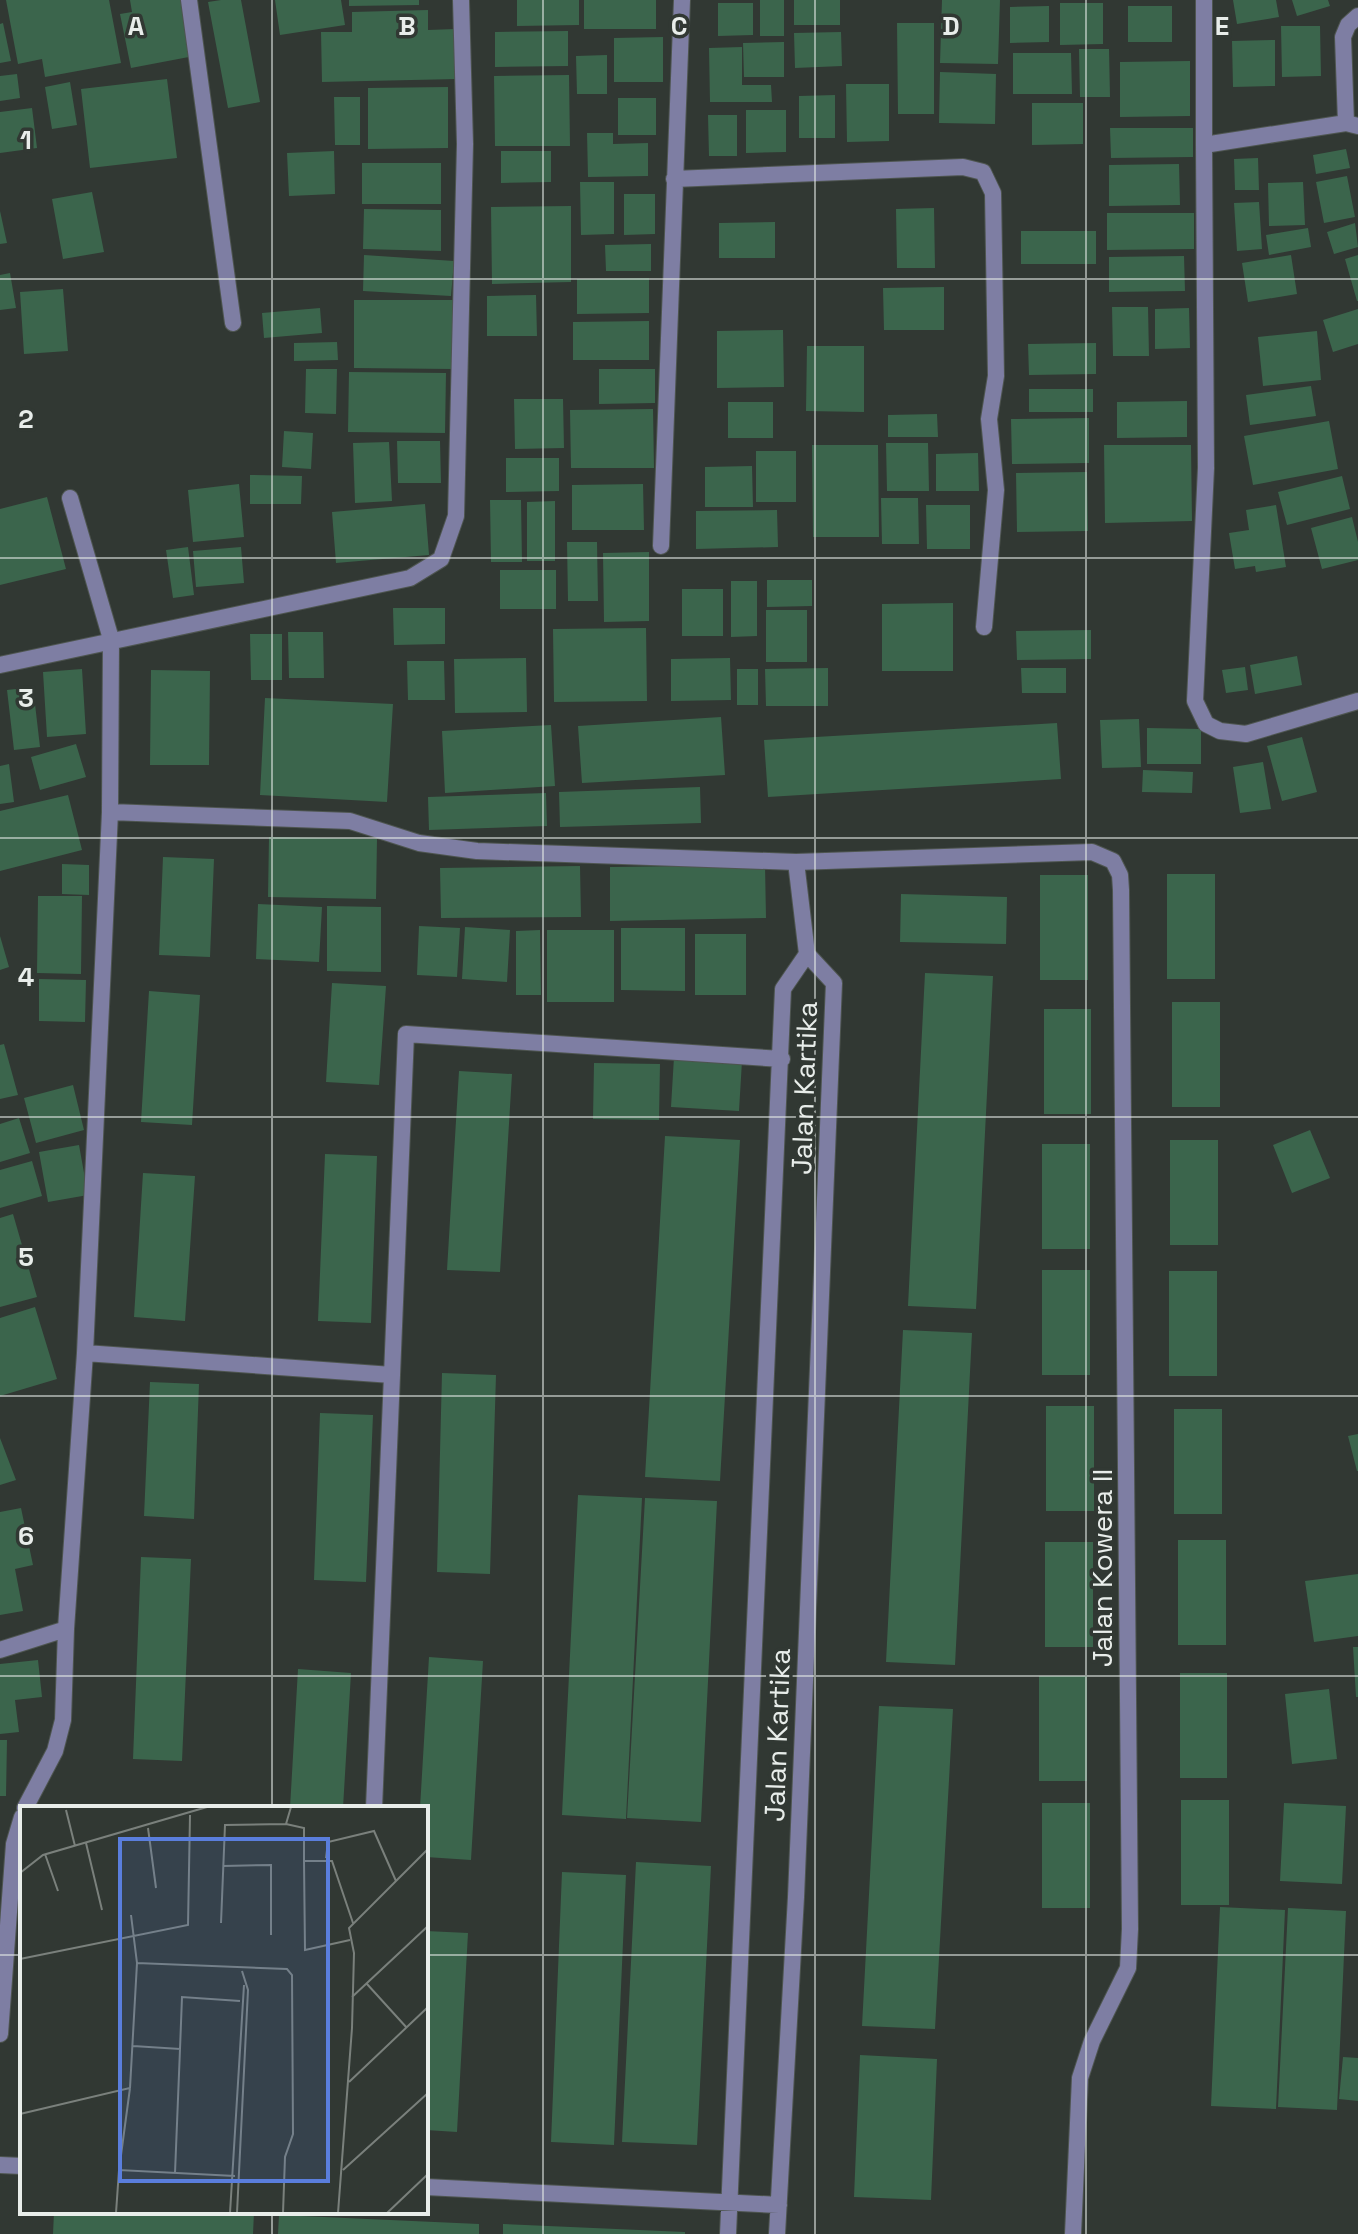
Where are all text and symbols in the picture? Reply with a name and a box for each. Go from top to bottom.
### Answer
text: A [128,9,145,43]
text: B [398,9,416,43]
text: C [671,9,687,43]
text: D [942,9,960,43]
text: E [1215,9,1229,43]
text: 1 [20,123,32,157]
text: 2 [18,402,34,436]
text: 3 [18,681,34,715]
text: 4 [18,960,34,994]
street label: Jalan Kartika [783,1001,825,1175]
text: 5 [18,1240,34,1274]
street label: Jalan Kowera II [1084,1469,1120,1667]
text: 6 [18,1519,34,1553]
street label: Jalan Kartika [756,1648,798,1822]
inset map [20,1806,428,2214]

